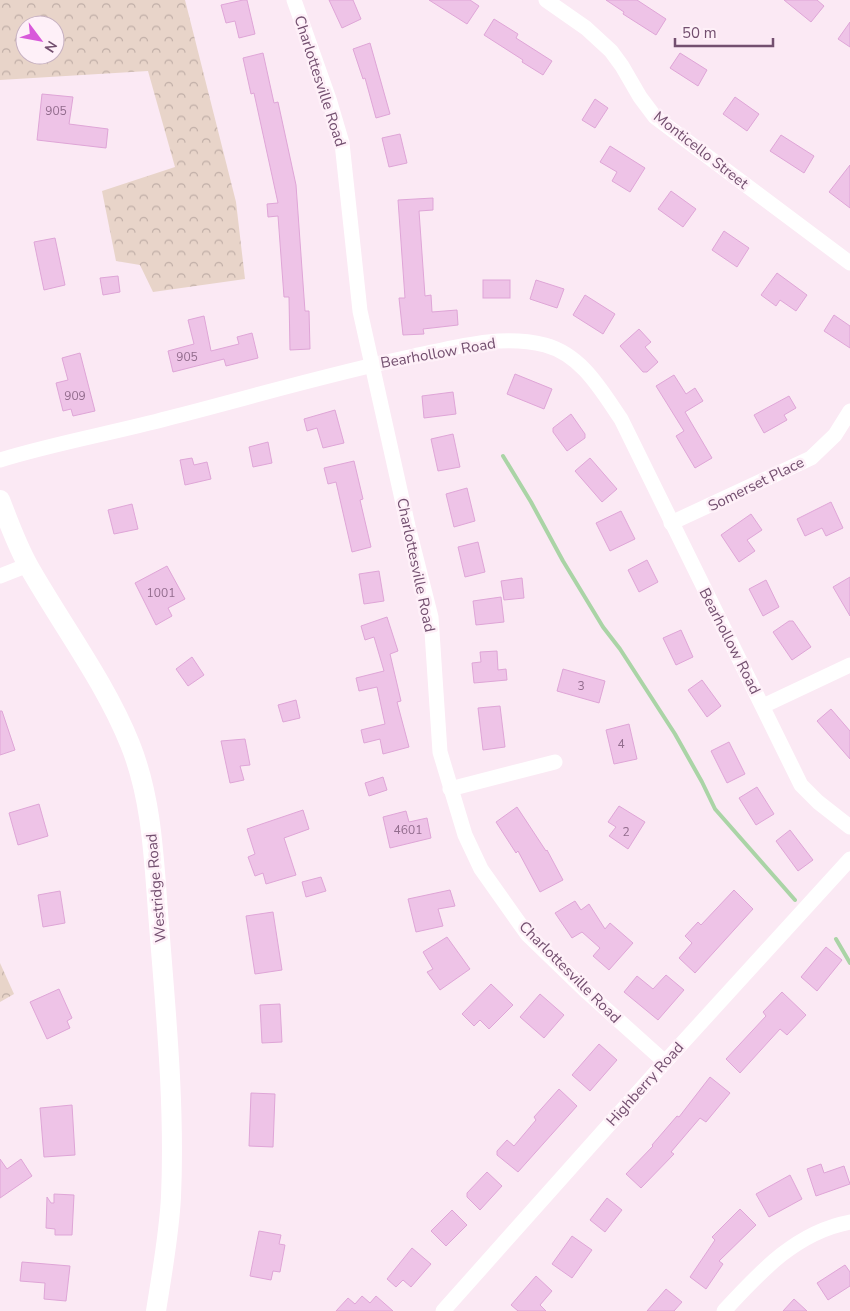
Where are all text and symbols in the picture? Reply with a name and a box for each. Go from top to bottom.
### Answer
street label: Charlottesville Road [289,13,351,149]
north arrow [15,15,65,65]
scale bar [675,15,772,47]
text: 50 m [682,23,717,43]
text: N [40,37,61,56]
house number: 905 [45,103,67,119]
street label: Monticello Street [649,107,753,194]
street label: Bearhollow Road [379,333,497,373]
house number: 905 [176,349,198,365]
house number: 909 [64,388,86,404]
street label: Somerset Place [705,452,807,516]
street label: Charlottesville Road [392,496,440,634]
street label: Bearhollow Road [695,584,765,698]
house number: 1001 [147,585,175,601]
house number: 3 [577,678,585,694]
house number: 4 [617,736,625,752]
house number: 4601 [394,822,422,838]
house number: 2 [622,824,630,840]
street label: Westridge Road [141,833,171,943]
street label: Charlottesville Road [515,917,625,1027]
street label: Highberry Road [602,1038,688,1130]

